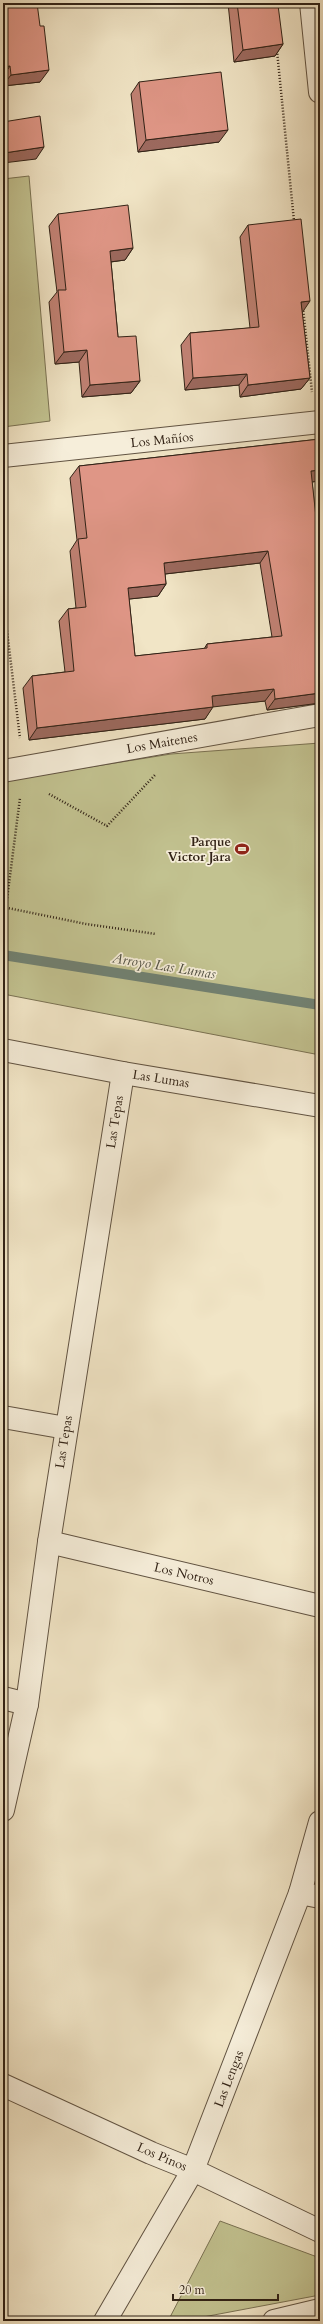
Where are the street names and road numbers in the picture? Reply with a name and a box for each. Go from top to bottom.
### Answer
street label: Los Mañíos [130,428,194,452]
street label: Los Maitenes [125,728,199,758]
street label: Las Lumas [131,1066,191,1092]
street label: Las Tepas [102,1094,128,1150]
street label: Las Tepas [51,1414,77,1470]
street label: Los Notros [152,1558,216,1590]
street label: Las Lengas [210,2048,248,2110]
street label: Los Pinos [134,2138,190,2176]

